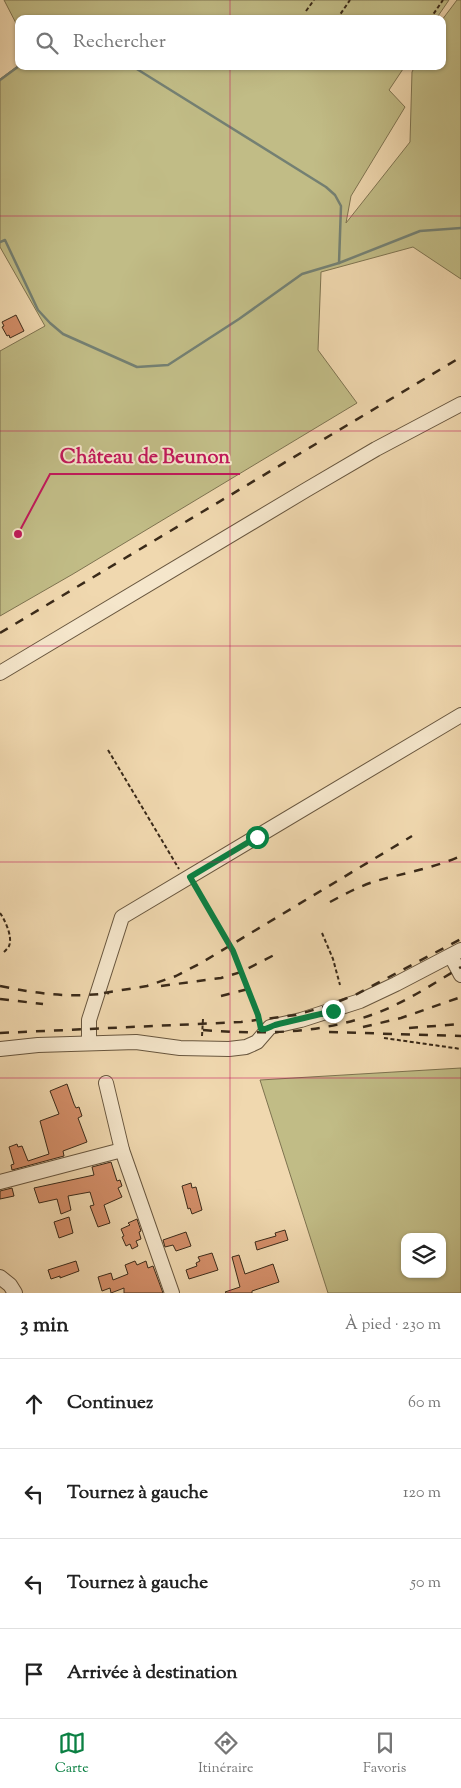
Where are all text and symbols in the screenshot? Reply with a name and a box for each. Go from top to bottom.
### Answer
search box [15,15,446,70]
icon: search [33,29,61,57]
text: Rechercher [73,29,166,56]
callout: Château de Beunon [50,439,240,474]
text: Château de Beunon [60,444,230,473]
route start [246,826,269,849]
route end [322,1000,345,1023]
map controls [401,1233,446,1278]
button: layers [401,1233,446,1278]
text: 3 min [20,1311,69,1341]
text: À pied · 230 m [345,1314,441,1337]
icon: ahead [20,1390,48,1418]
text: Continuez [67,1390,153,1417]
text: 60 m [408,1392,441,1415]
icon: left [20,1480,48,1508]
text: Tournez à gauche [67,1480,208,1507]
text: 120 m [403,1482,441,1505]
icon: left [20,1570,48,1598]
text: Tournez à gauche [67,1570,208,1597]
text: 50 m [410,1572,441,1595]
icon: arrive [20,1660,48,1688]
text: Arrivée à destination [67,1660,238,1687]
tab: Carte [55,1729,89,1779]
tab: Itinéraire [198,1729,254,1779]
tab: Favoris [363,1729,406,1779]

